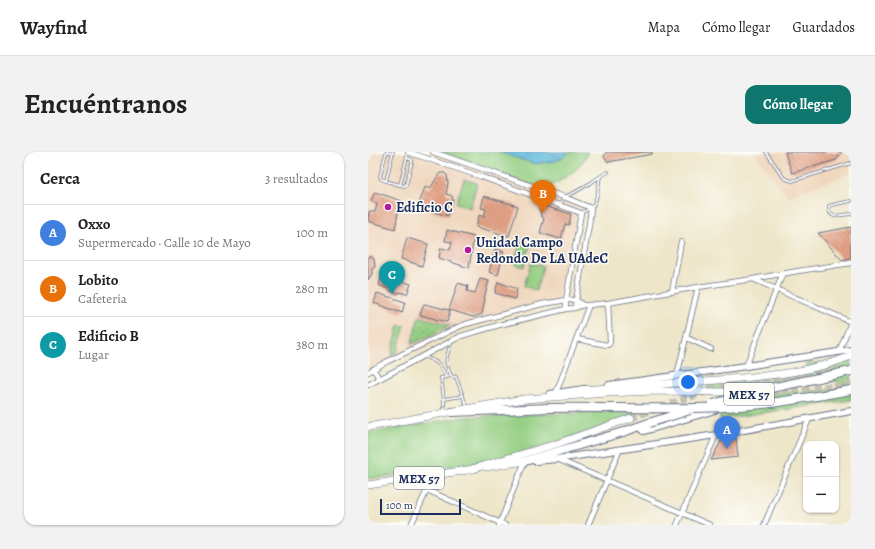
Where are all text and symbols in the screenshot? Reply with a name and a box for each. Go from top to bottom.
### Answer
text: Wayfind [20,15,87,41]
text: Mapa [648,18,680,37]
text: Cómo llegar [702,18,770,37]
text: Guardados [792,18,855,37]
text: Encuéntranos [24,85,188,123]
button: Cómo llegar [745,85,851,124]
text: Cerca [40,167,80,190]
text: 3 resultados [265,170,328,187]
pin: B [530,180,556,213]
place label: Edificio C [396,198,453,217]
marker: Edificio C [383,202,393,212]
text: Oxxo [78,214,111,234]
text: A [49,224,57,241]
text: 100 m [296,224,328,241]
place label: Unidad Campo Redondo De LA UAdeC [476,233,609,268]
text: Supermercado · Calle 10 de Mayo [78,234,251,251]
marker: Unidad Campo Redondo De LA UAdeC [463,245,473,255]
pin: C [379,261,405,294]
text: Lobito [78,270,119,290]
text: B [49,280,57,297]
text: 280 m [295,280,328,297]
text: Cafetería [78,290,127,307]
text: Edificio B [78,326,139,346]
text: C [49,336,57,353]
text: 380 m [296,336,328,353]
text: Lugar [78,346,109,363]
your location [678,372,698,392]
road number: MEX 57 [724,383,774,405]
pin: A [714,416,740,449]
map controls [803,441,839,513]
button: + [803,441,839,477]
road number: MEX 57 [394,467,444,489]
button: − [803,477,839,513]
scale bar [380,497,461,516]
text: 100 m [386,498,413,513]

